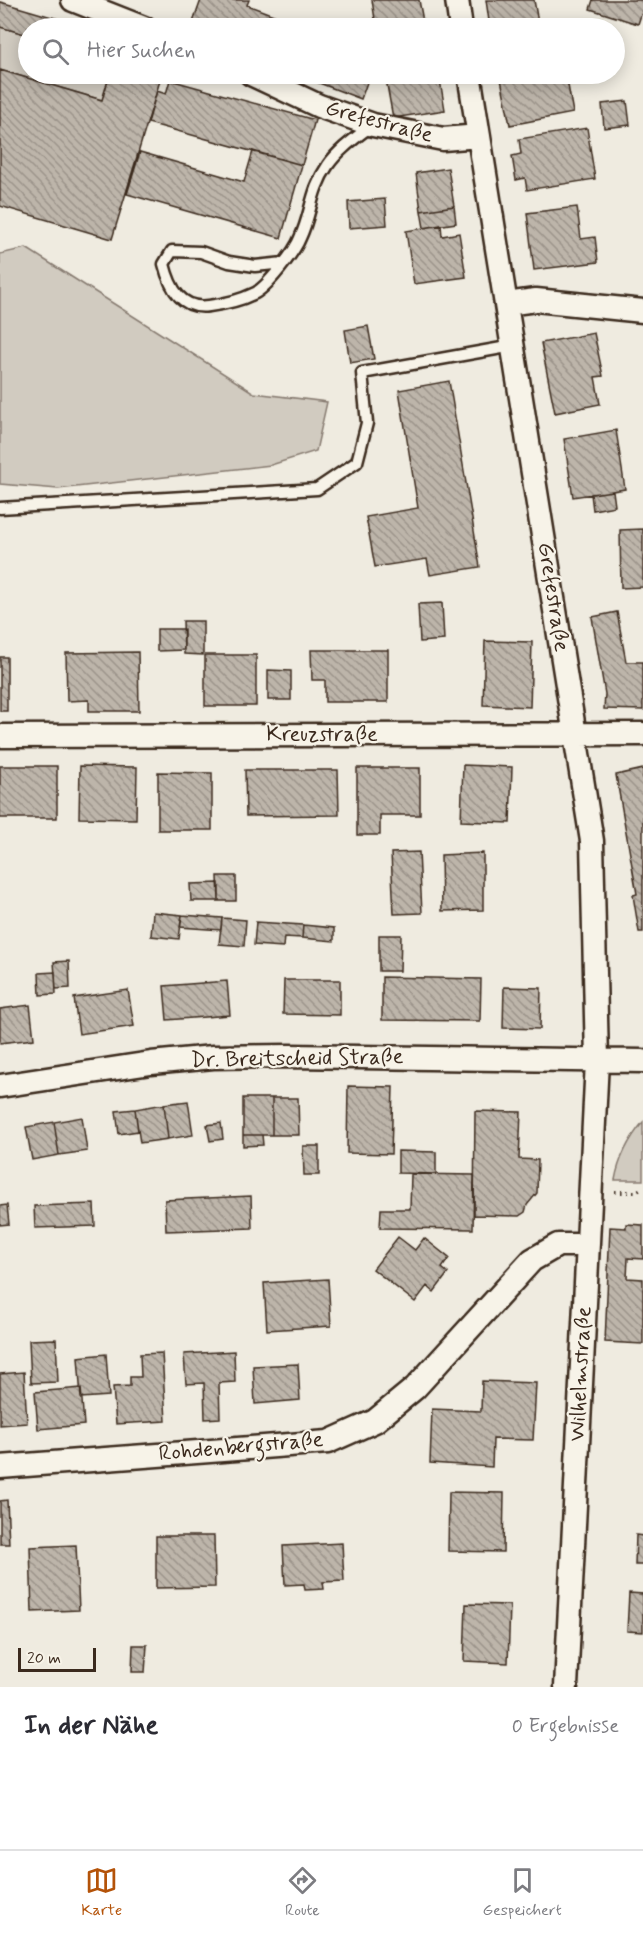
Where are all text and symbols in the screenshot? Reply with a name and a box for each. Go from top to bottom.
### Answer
search box [18,18,625,84]
icon: search [39,35,72,68]
text: Hier suchen [87,37,196,65]
street label: Grefestraße [322,94,436,150]
street label: Grefestraße [531,540,575,654]
street label: Kreuzstraße [266,721,378,749]
street label: Dr. Breitscheid Straße [190,1043,404,1075]
street label: Wilhelmstraße [563,1306,599,1442]
street label: Rohdenbergstraße [157,1426,325,1471]
scale bar [18,1645,96,1672]
text: 20 m [27,1648,61,1669]
text: In der Nähe [24,1709,158,1743]
text: 0 Ergebnisse [512,1713,619,1740]
tab: Karte [81,1864,122,1921]
tab: Route [285,1864,320,1921]
tab: Gespeichert [482,1864,562,1921]

